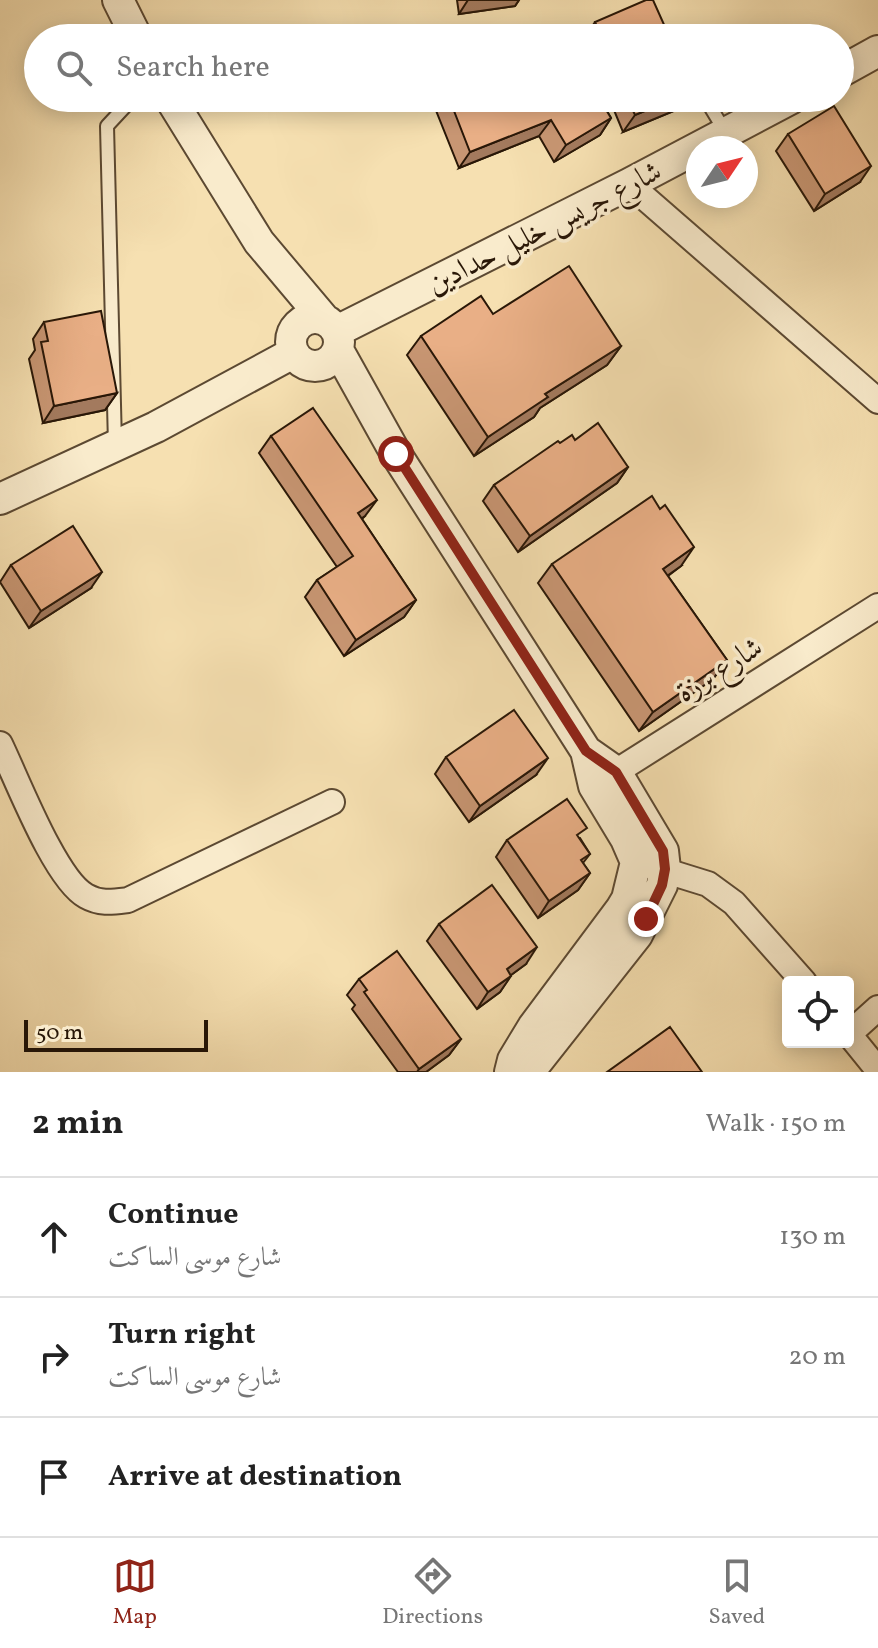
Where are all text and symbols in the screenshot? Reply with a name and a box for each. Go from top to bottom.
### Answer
search box [24,24,854,112]
icon: search [52,46,96,90]
text: Search here [116,47,270,89]
north arrow [686,136,758,208]
street label: شارع جريس خليل حدادين [420,151,671,308]
route start [378,436,414,472]
street label: شارع برزة [668,628,773,715]
route end [628,901,664,937]
map controls [782,976,854,1048]
button: locate [782,976,854,1048]
scale bar [24,1016,208,1052]
text: 50 m [36,1018,83,1049]
text: 2 min [32,1101,124,1148]
text: Walk · 150 m [705,1106,846,1142]
text: Continue [108,1194,239,1236]
icon: ahead [32,1215,76,1259]
text: 130 m [779,1219,846,1255]
text: شارع موسى الساكت [108,1240,282,1276]
text: Turn right [108,1314,256,1356]
icon: right [32,1335,76,1379]
text: 20 m [788,1339,846,1375]
text: شارع موسى الساكت [108,1360,282,1396]
icon: arrive [32,1455,76,1499]
text: Arrive at destination [108,1456,402,1498]
tab: Map [113,1554,157,1633]
tab: Directions [382,1554,483,1633]
tab: Saved [709,1554,765,1633]

